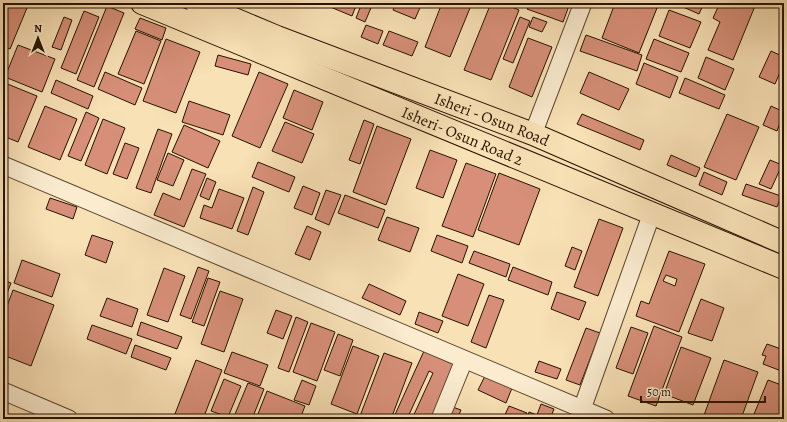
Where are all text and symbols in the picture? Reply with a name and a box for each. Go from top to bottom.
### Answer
north arrow [18,18,58,58]
text: N [34,21,42,36]
street label: Isheri - Osun Road [431,88,553,152]
street label: Isheri- Osun Road 2 [398,101,527,171]
scale bar [641,378,765,404]
text: 50 m [647,384,671,400]

